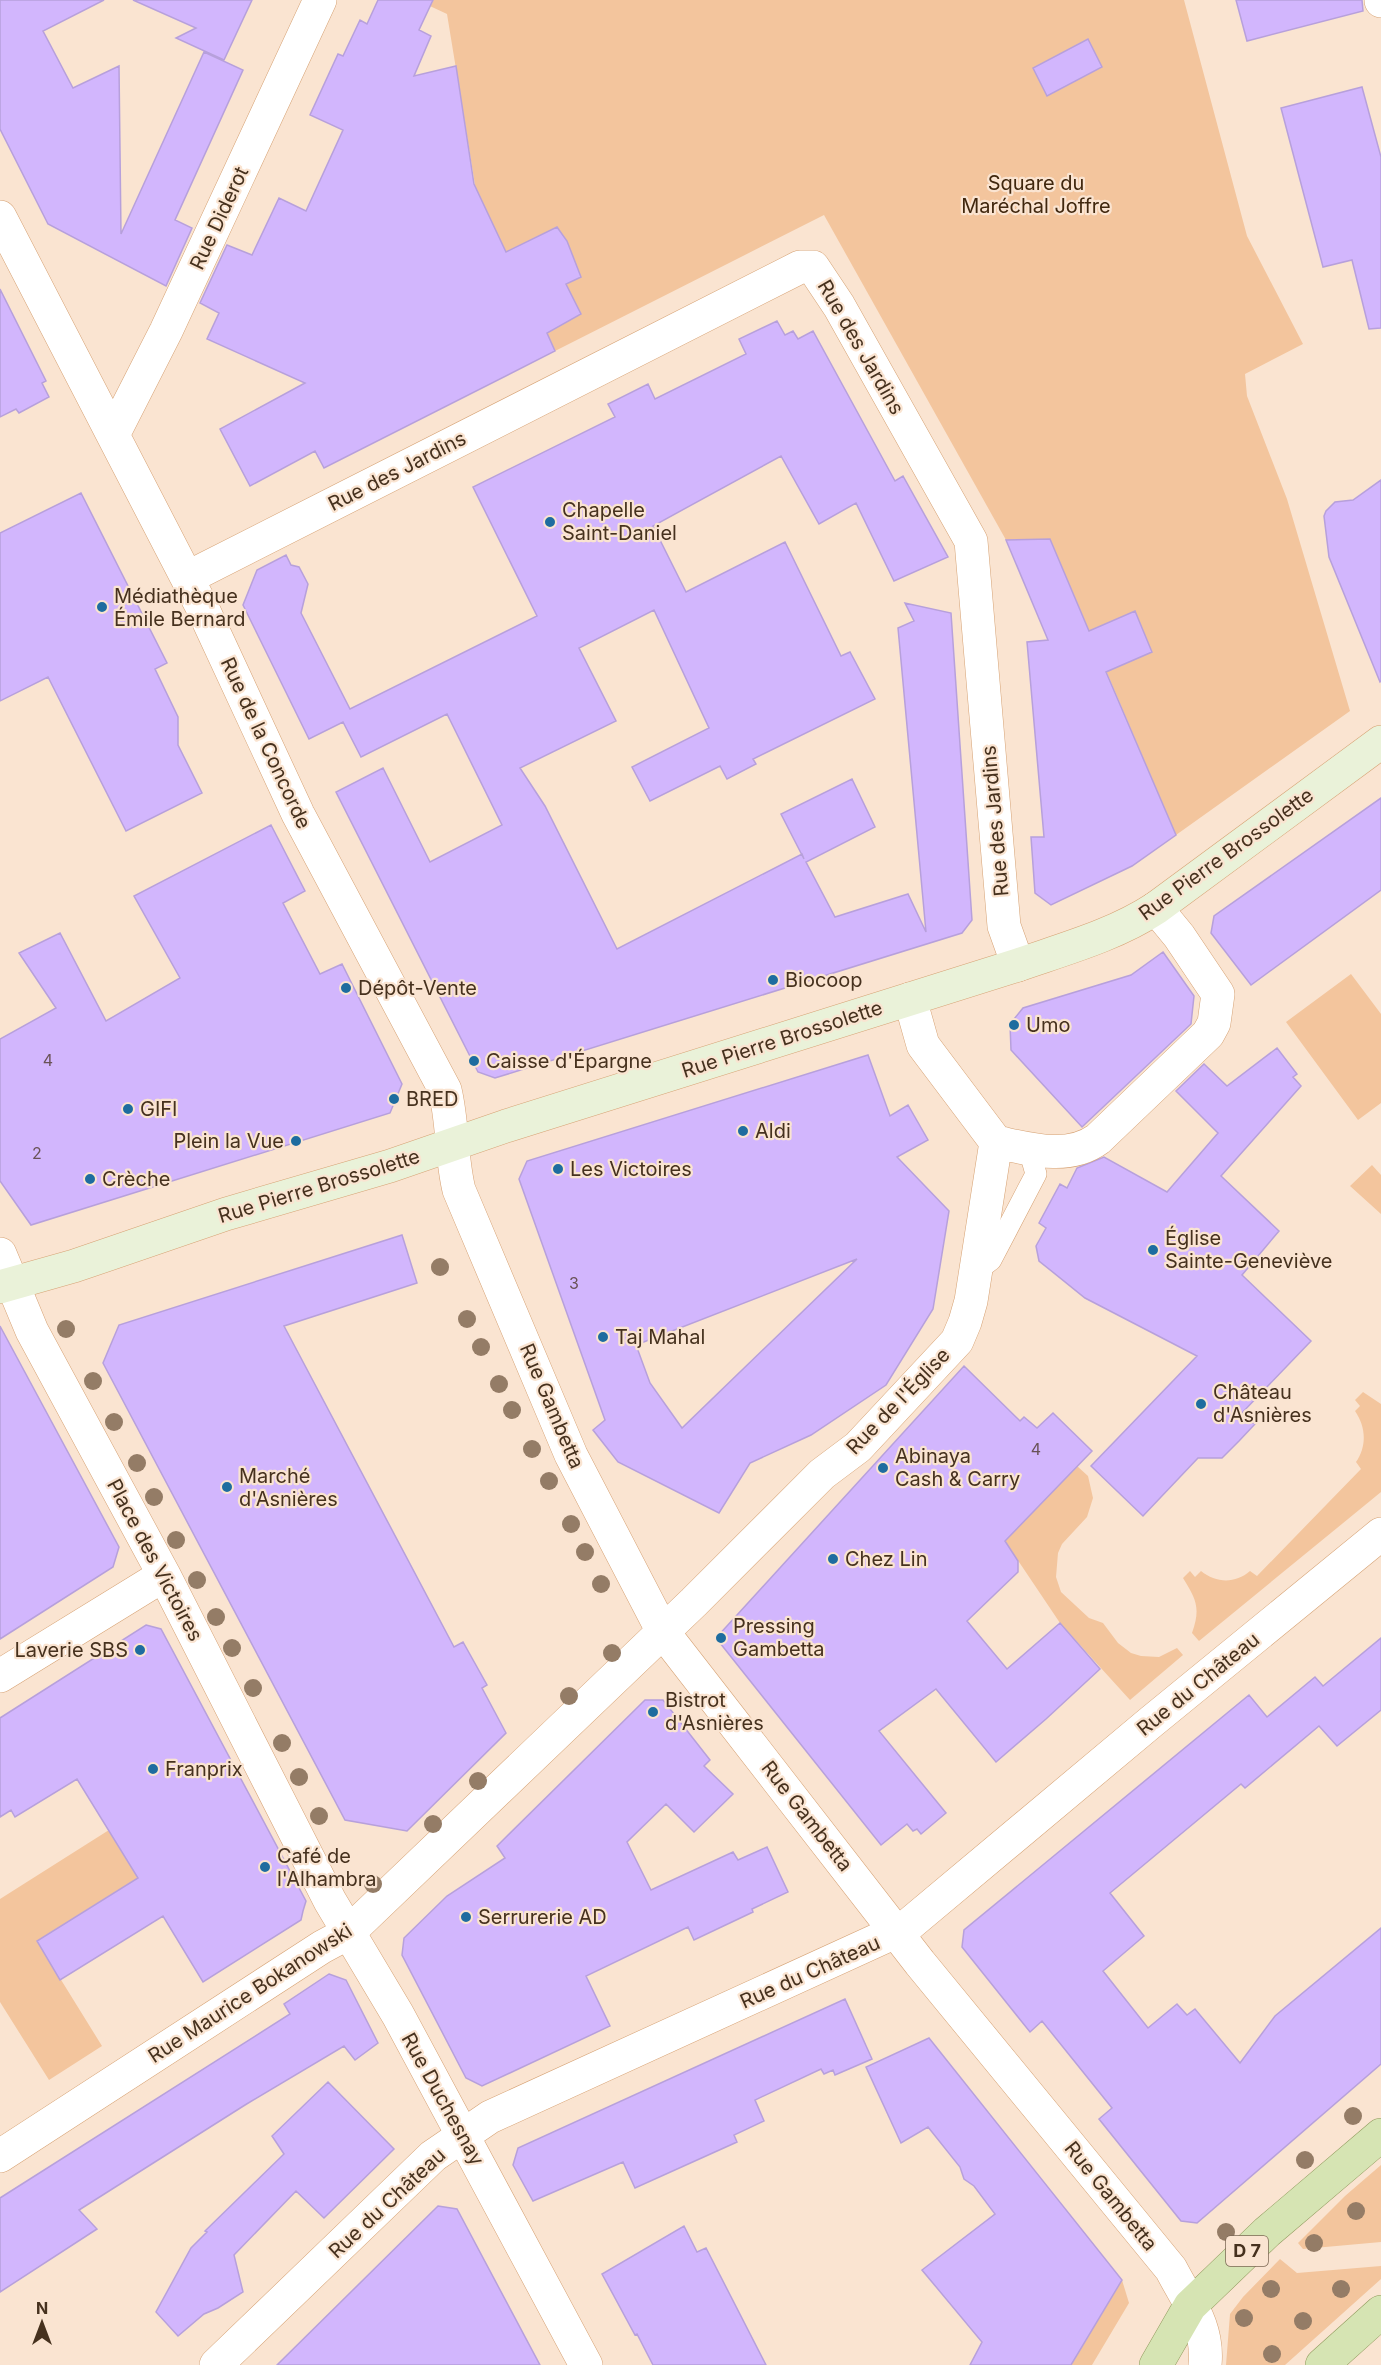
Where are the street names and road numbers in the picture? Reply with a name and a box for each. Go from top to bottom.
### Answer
street label: Rue Diderot [185,162,254,273]
street label: Rue des Jardins [813,275,909,419]
street label: Rue des Jardins [324,426,470,516]
street label: Rue de la Concorde [216,654,316,832]
street label: Rue des Jardins [976,745,1014,897]
street label: Rue Pierre Brossolette [1134,783,1318,925]
street label: Rue Pierre Brossolette [679,995,885,1083]
street label: Rue Pierre Brossolette [215,1144,423,1228]
street label: Rue Gambetta [515,1340,589,1472]
street label: Rue de l'Église [841,1342,955,1459]
street label: Place des Victoires [102,1475,208,1645]
street label: Rue du Château [1132,1627,1264,1741]
street label: Rue Gambetta [756,1756,858,1876]
street label: Rue Maurice Bokanowski [144,1918,356,2068]
street label: Rue du Château [736,1930,884,2014]
street label: Rue Duchesnay [397,2029,489,2169]
street label: Rue Gambetta [1060,2137,1162,2255]
street label: Rue du Château [324,2143,450,2263]
road number: D 7 [1226,2236,1268,2266]

